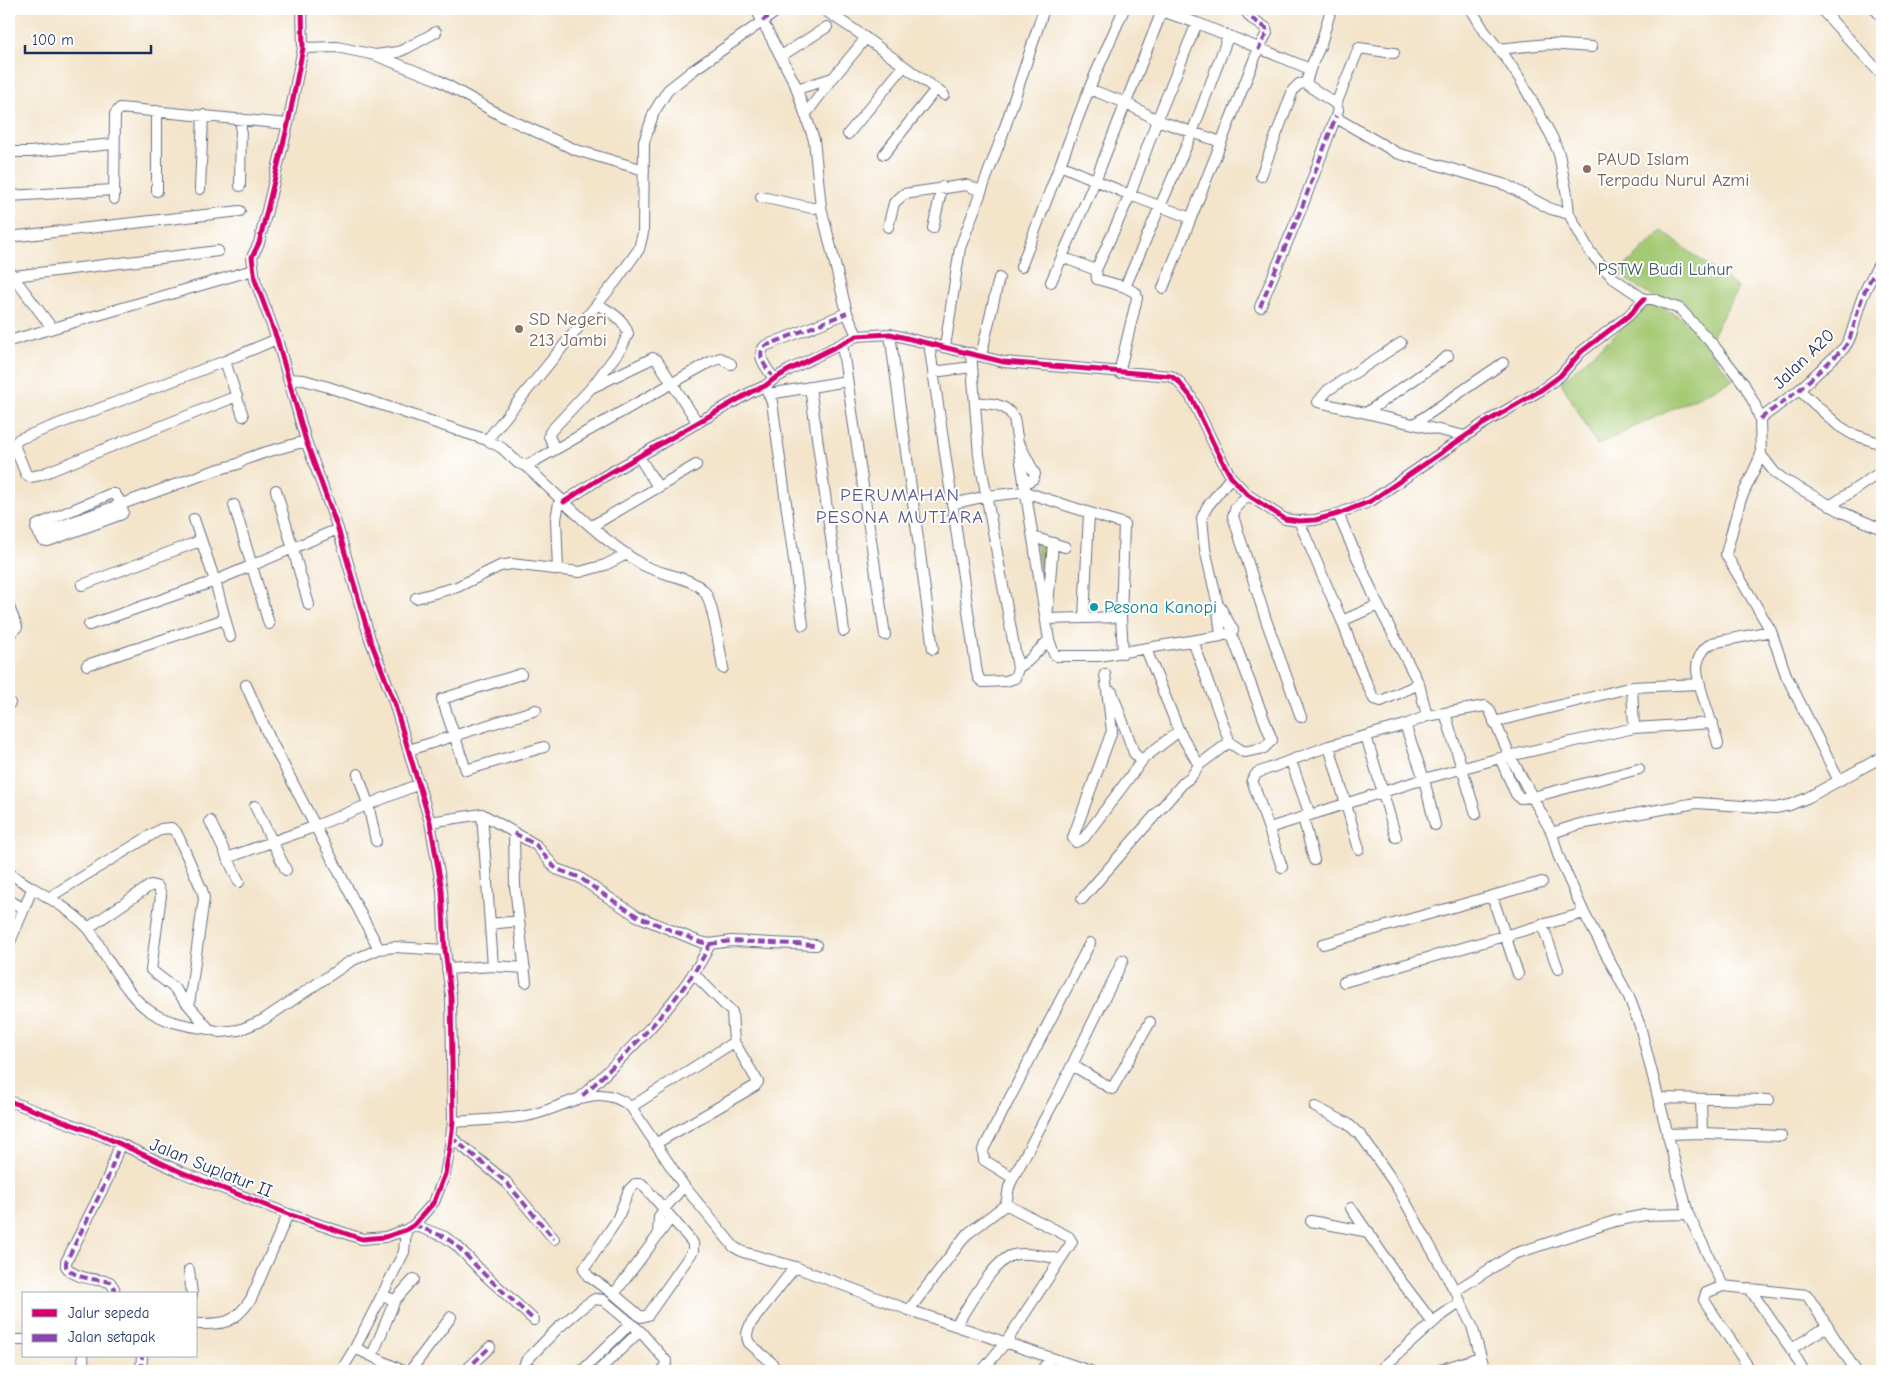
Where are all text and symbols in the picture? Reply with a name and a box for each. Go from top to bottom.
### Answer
scale bar [25,22,151,54]
text: 100 m [32,31,74,49]
place label: PAUD Islam Terpadu Nurul Azmi [1597,149,1749,191]
marker: PAUD Islam Terpadu Nurul Azmi [1581,163,1593,175]
park label: PSTW Budi Luhur [1598,259,1733,280]
place label: SD Negeri 213 Jambi [529,309,607,351]
marker: SD Negeri 213 Jambi [513,323,525,335]
street label: Jalan A20 [1769,325,1839,393]
district label: PERUMAHAN PESONA MUTIARA [816,484,984,528]
place label: Pesona Kanopi [1104,597,1217,618]
marker: Pesona Kanopi [1088,601,1100,613]
street label: Jalan Suplatur II [147,1134,275,1202]
legend [22,1292,198,1358]
text: Jalur sepeda [68,1304,149,1322]
text: Jalan setapak [68,1328,156,1346]

